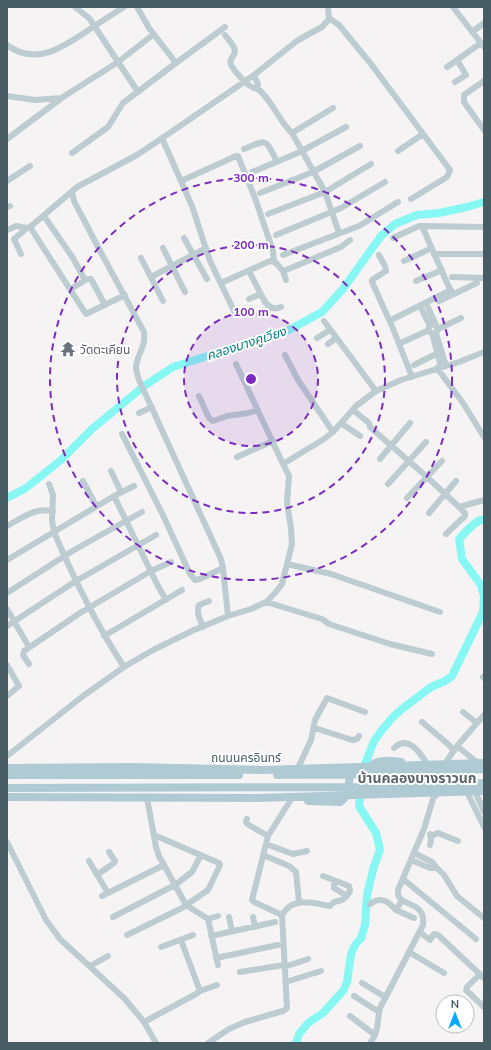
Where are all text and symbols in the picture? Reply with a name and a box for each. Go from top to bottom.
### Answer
text: 300 m [233,170,269,185]
text: 200 m [233,237,269,252]
text: 100 m [233,304,269,319]
water label: คลองบางคูเวียง [204,322,289,364]
temple icon: วัดตะเคียน [59,340,77,358]
place label: วัดตะเคียน [80,342,130,357]
centre of rings [244,372,258,386]
street label: ถนนนครอินทร์ [211,750,282,765]
district label: บ้านคลองบางราวนก [357,769,477,787]
north arrow [435,994,475,1034]
text: N [451,997,459,1011]

